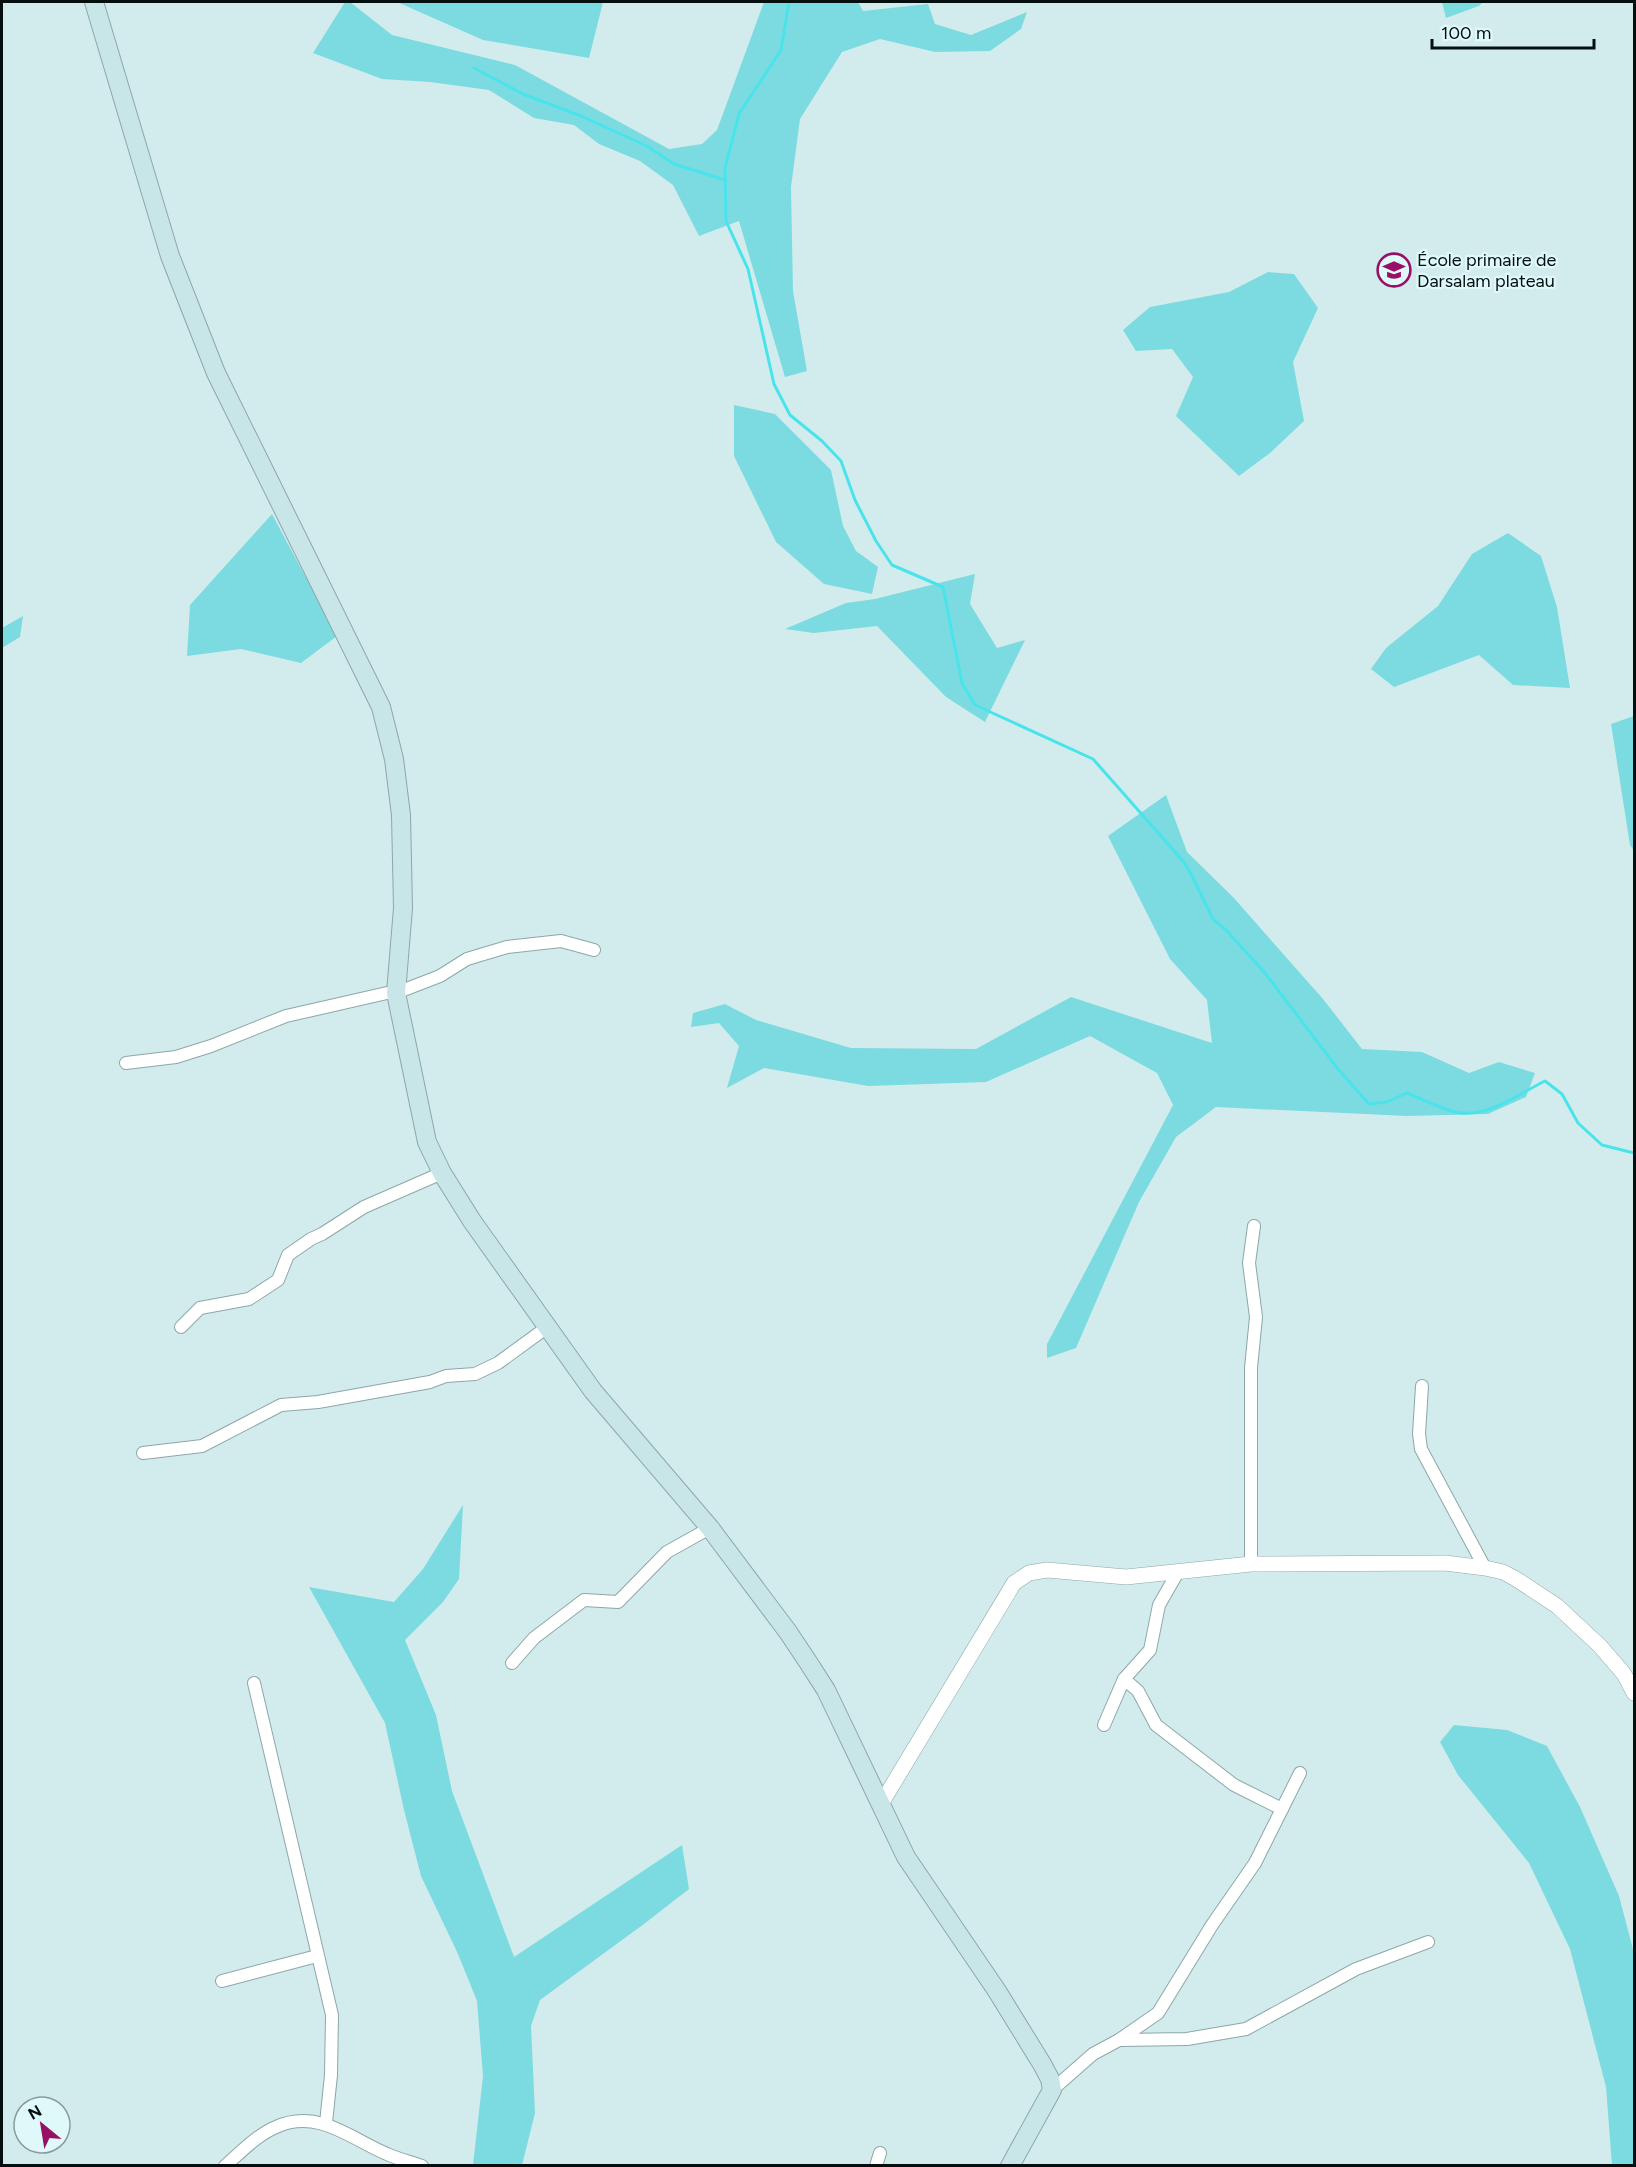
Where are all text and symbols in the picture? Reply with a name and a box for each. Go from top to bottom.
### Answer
scale bar [1432,12,1594,50]
text: 100 m [1441,22,1491,44]
place label: École primaire de Darsalam plateau [1417,249,1557,292]
school or university icon: École primaire de Darsalam plateau [1376,252,1412,288]
north arrow [12,2095,72,2155]
text: N [25,2101,45,2124]

